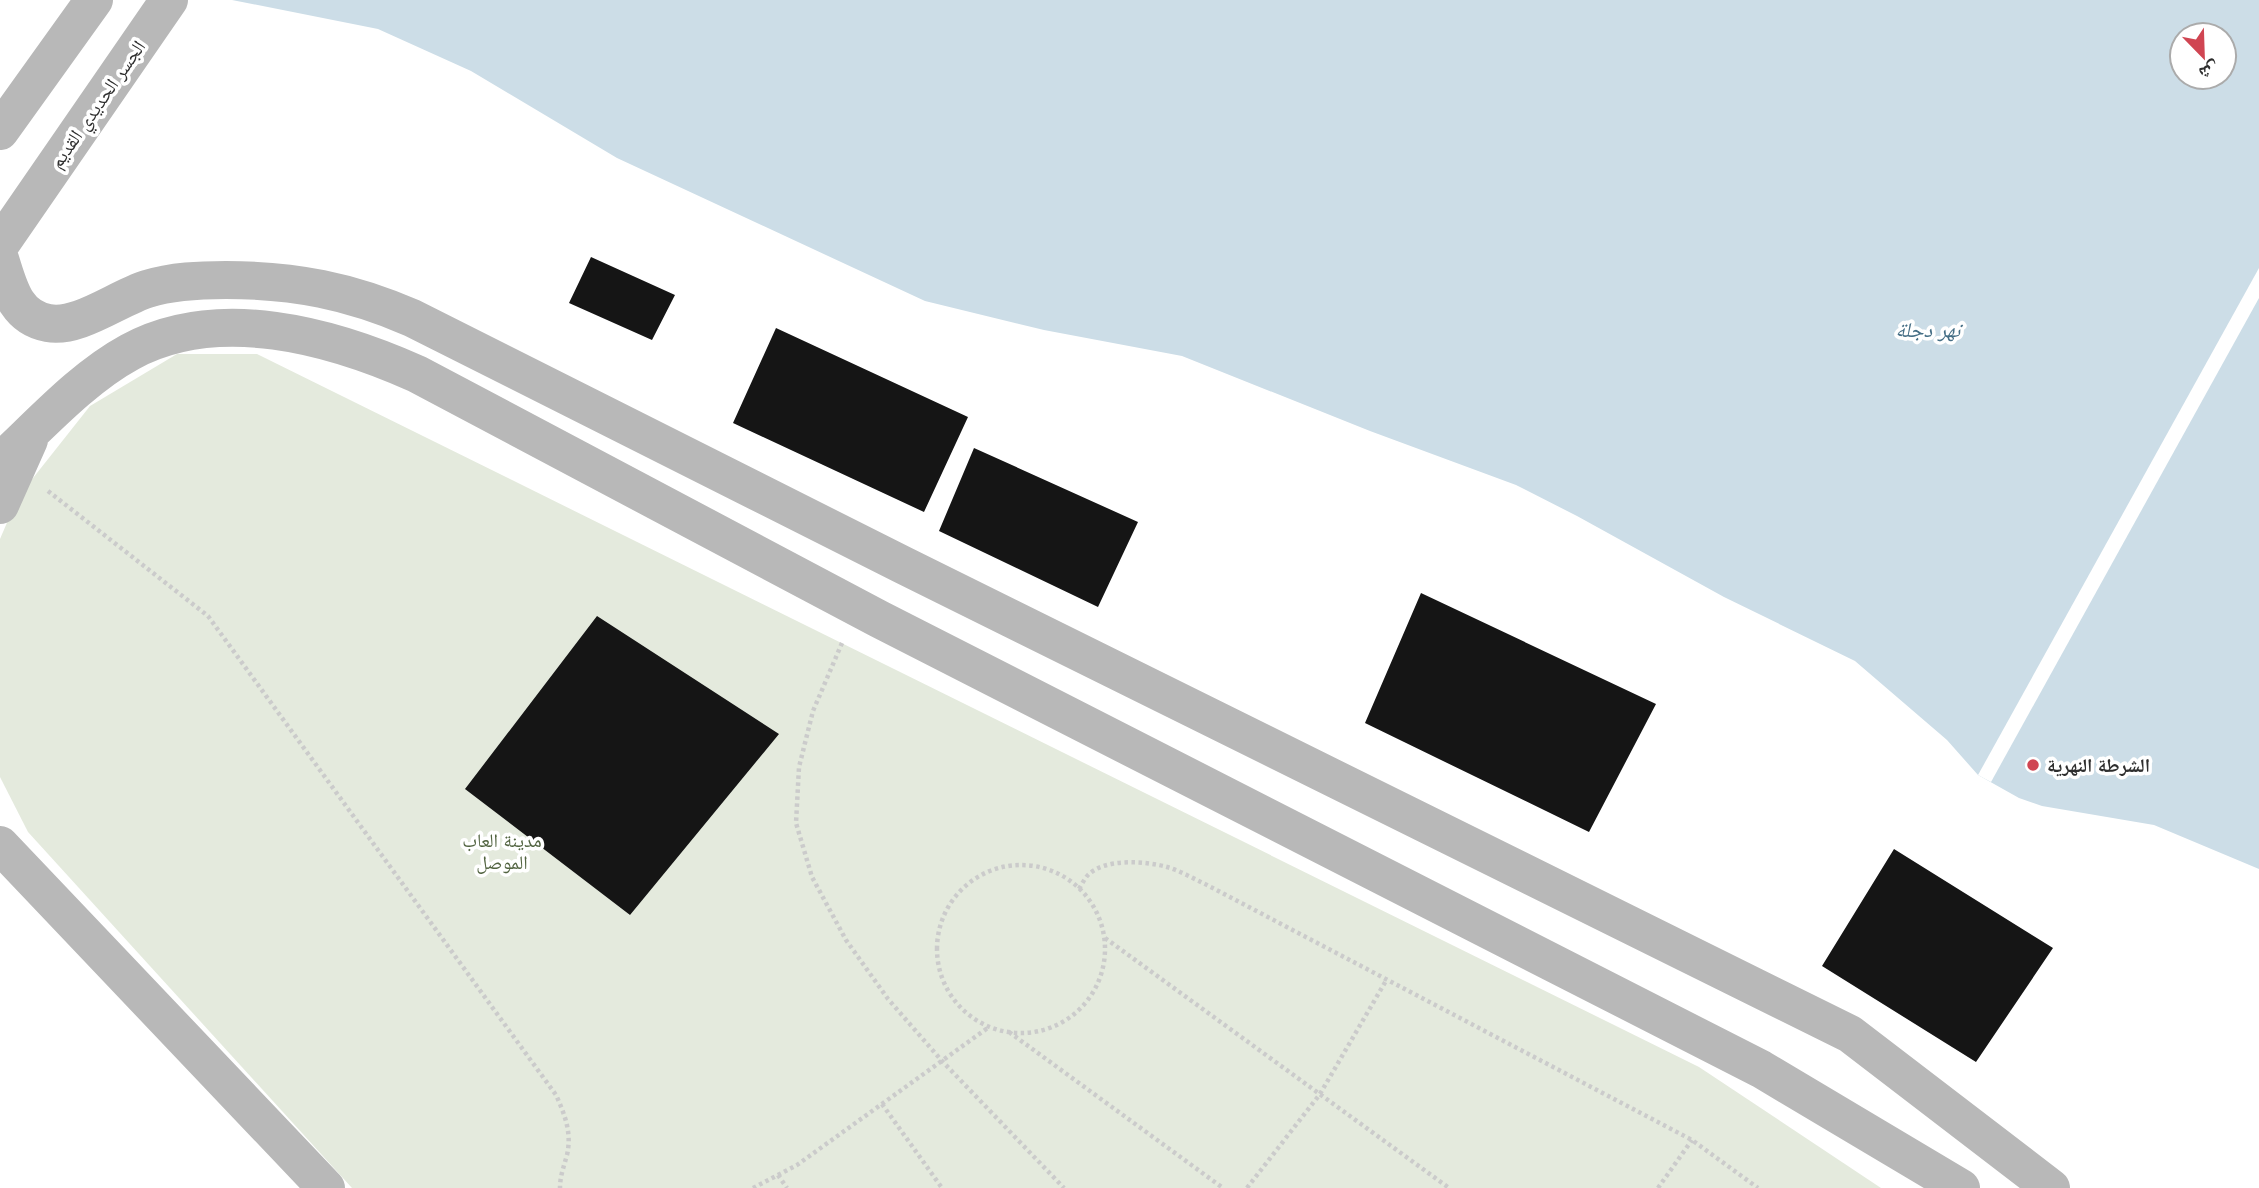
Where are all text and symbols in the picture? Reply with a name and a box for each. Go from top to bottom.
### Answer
north arrow [2168,21,2238,91]
street label: الجسر الحديدي القديم [46,36,153,175]
text: ش [2196,57,2223,85]
water label: نهر دجلة [1896,318,1964,342]
place label: الشرطة النهرية [2047,755,2150,777]
marker: الشرطة النهرية [2025,757,2041,773]
park label: مدينة العاب الموصل [462,830,542,874]

